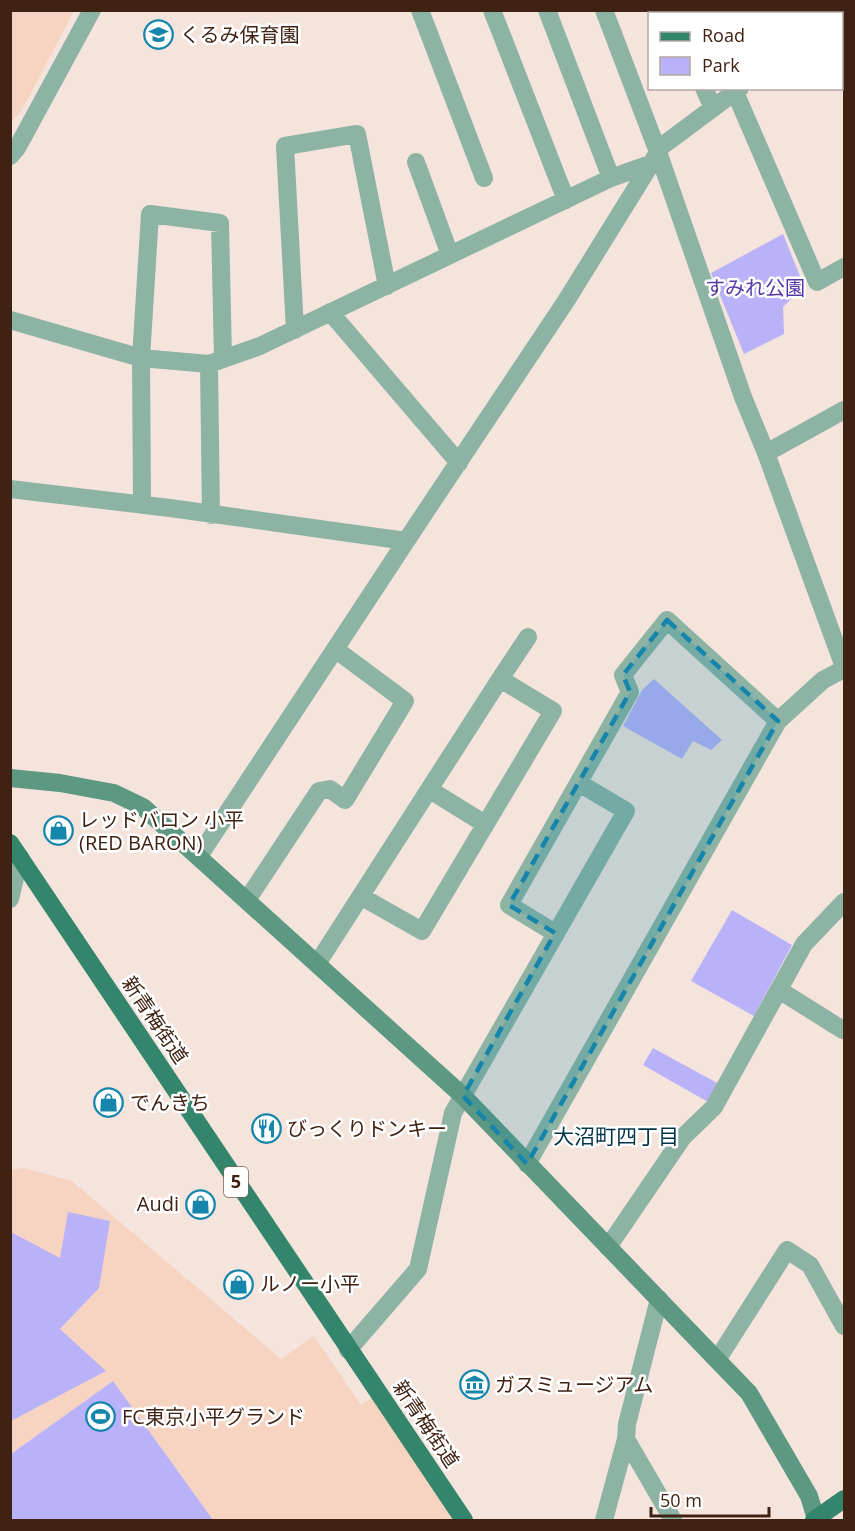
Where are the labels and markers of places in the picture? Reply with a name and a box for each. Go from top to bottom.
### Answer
school or university icon: くるみ保育園 [143,19,175,51]
place label: くるみ保育園 [180,21,300,48]
place label: レッドバロン 小平 (RED BARON) [79,806,244,856]
shop icon: レッドバロン 小平 (RED BARON) [42,815,74,847]
shop icon: でんきち [93,1087,125,1119]
place label: でんきち [130,1089,210,1116]
restaurant icon: びっくりドンキー [250,1113,282,1145]
place label: びっくりドンキー [287,1115,447,1142]
shop icon: Audi [184,1188,216,1220]
place label: Audi [137,1190,179,1217]
shop icon: ルノー小平 [223,1268,255,1300]
place label: ルノー小平 [260,1270,360,1297]
museum icon: ガスミュージアム [458,1369,490,1401]
place label: ガスミュージアム [495,1371,653,1398]
sports icon: FC東京小平グランド [85,1401,117,1433]
place label: FC東京小平グランド [122,1403,305,1430]

